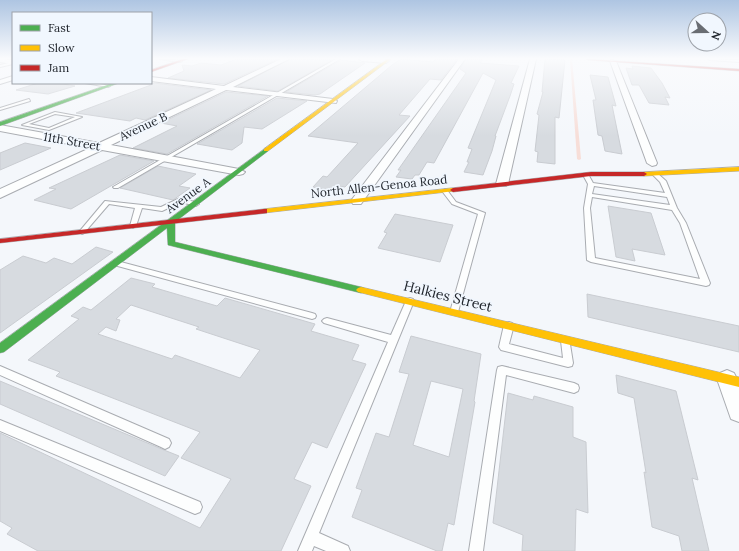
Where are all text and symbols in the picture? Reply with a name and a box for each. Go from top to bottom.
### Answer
legend [12,12,152,84]
north arrow [687,12,727,52]
text: Fast [48,20,71,35]
text: N [708,29,724,43]
text: Slow [48,40,75,55]
text: Jam [47,60,69,75]
street label: Avenue B [116,108,169,144]
street label: 11th Street [42,129,102,153]
street label: North Allen-Genoa Road [310,171,448,201]
street label: Avenue A [162,174,214,217]
street label: Halkies Street [402,276,495,316]

